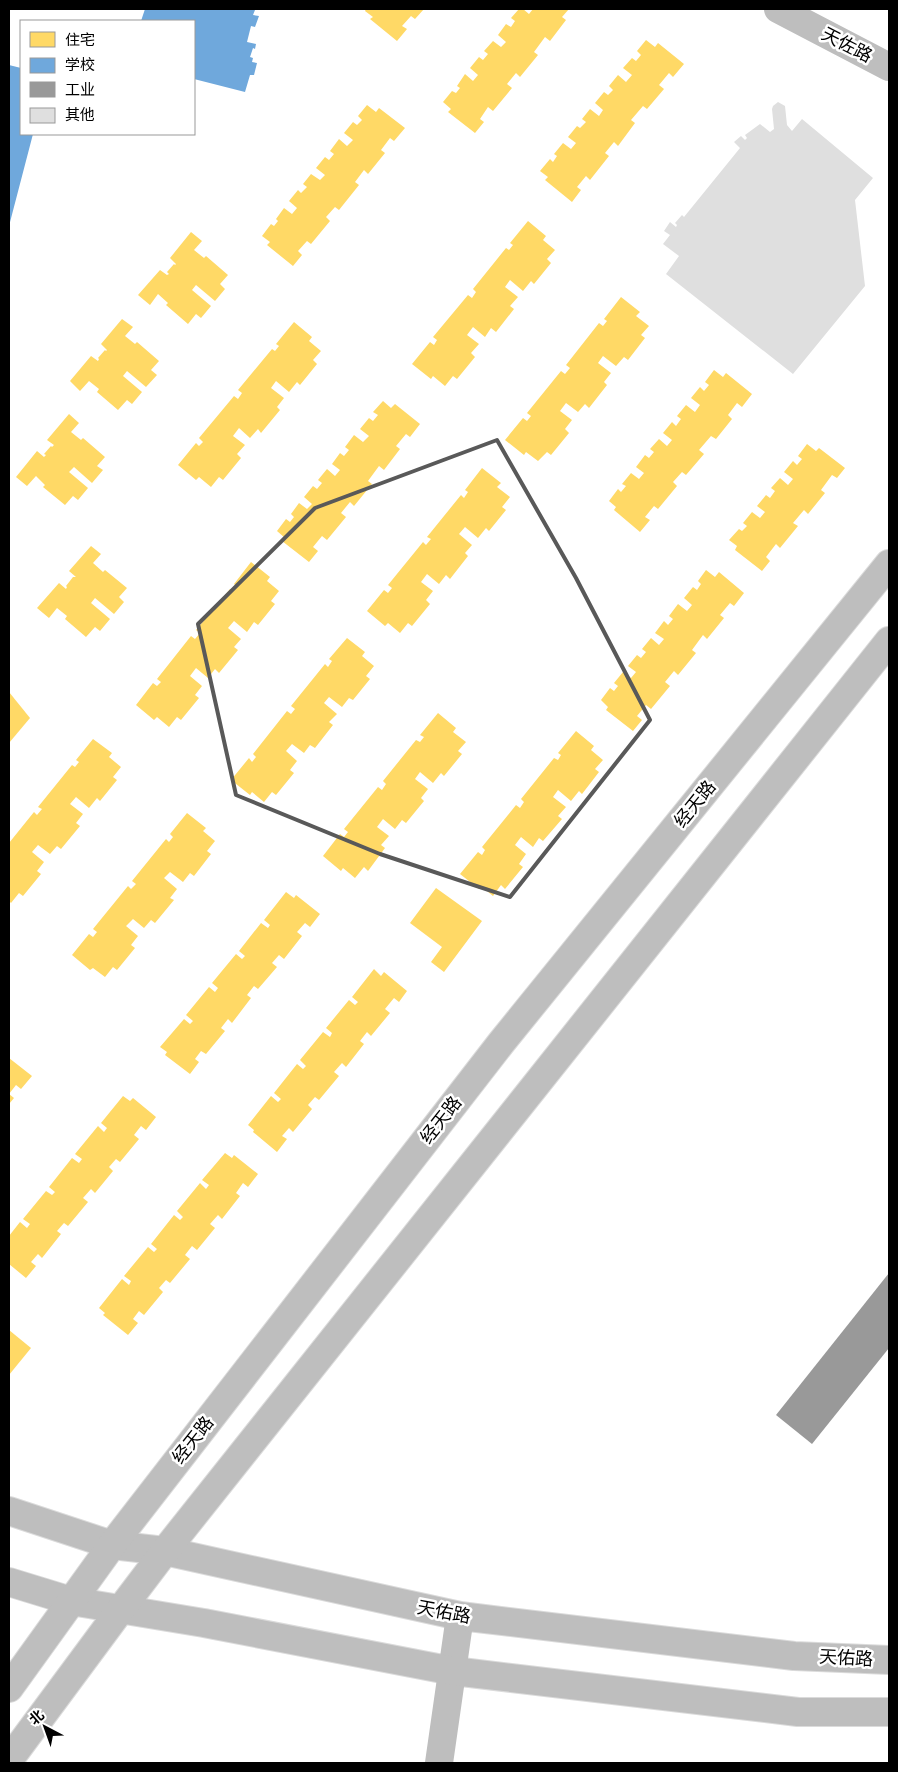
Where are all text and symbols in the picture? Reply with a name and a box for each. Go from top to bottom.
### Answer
legend [20,20,195,135]
street label: 天佐路 [818,23,876,67]
text: 住宅 [65,31,95,49]
text: 学校 [65,56,95,74]
text: 工业 [65,81,95,99]
text: 其他 [65,106,95,124]
street label: 经天路 [669,776,721,832]
street label: 经天路 [416,1092,466,1148]
street label: 经天路 [168,1412,218,1468]
street label: 天佑路 [415,1596,473,1628]
street label: 天佑路 [818,1646,874,1670]
north arrow [20,1702,70,1752]
text: 北 [26,1707,48,1729]

